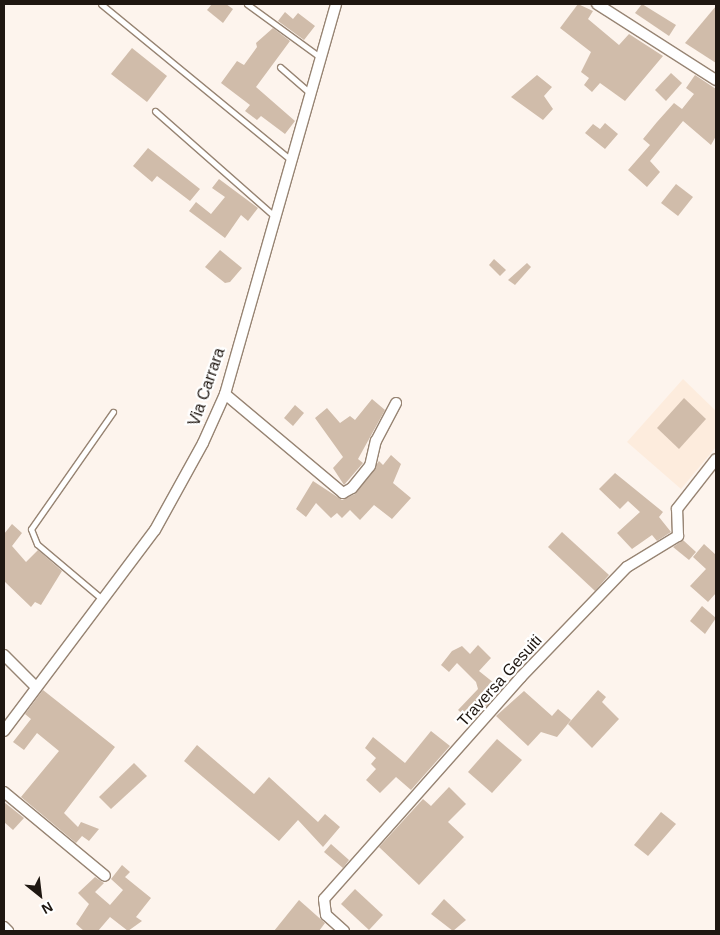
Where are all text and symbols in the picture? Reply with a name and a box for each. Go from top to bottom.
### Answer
street label: Via Carrara [185,345,229,429]
street label: Traversa Gesuiti [454,631,546,731]
north arrow [15,870,65,920]
text: N [39,899,56,918]

